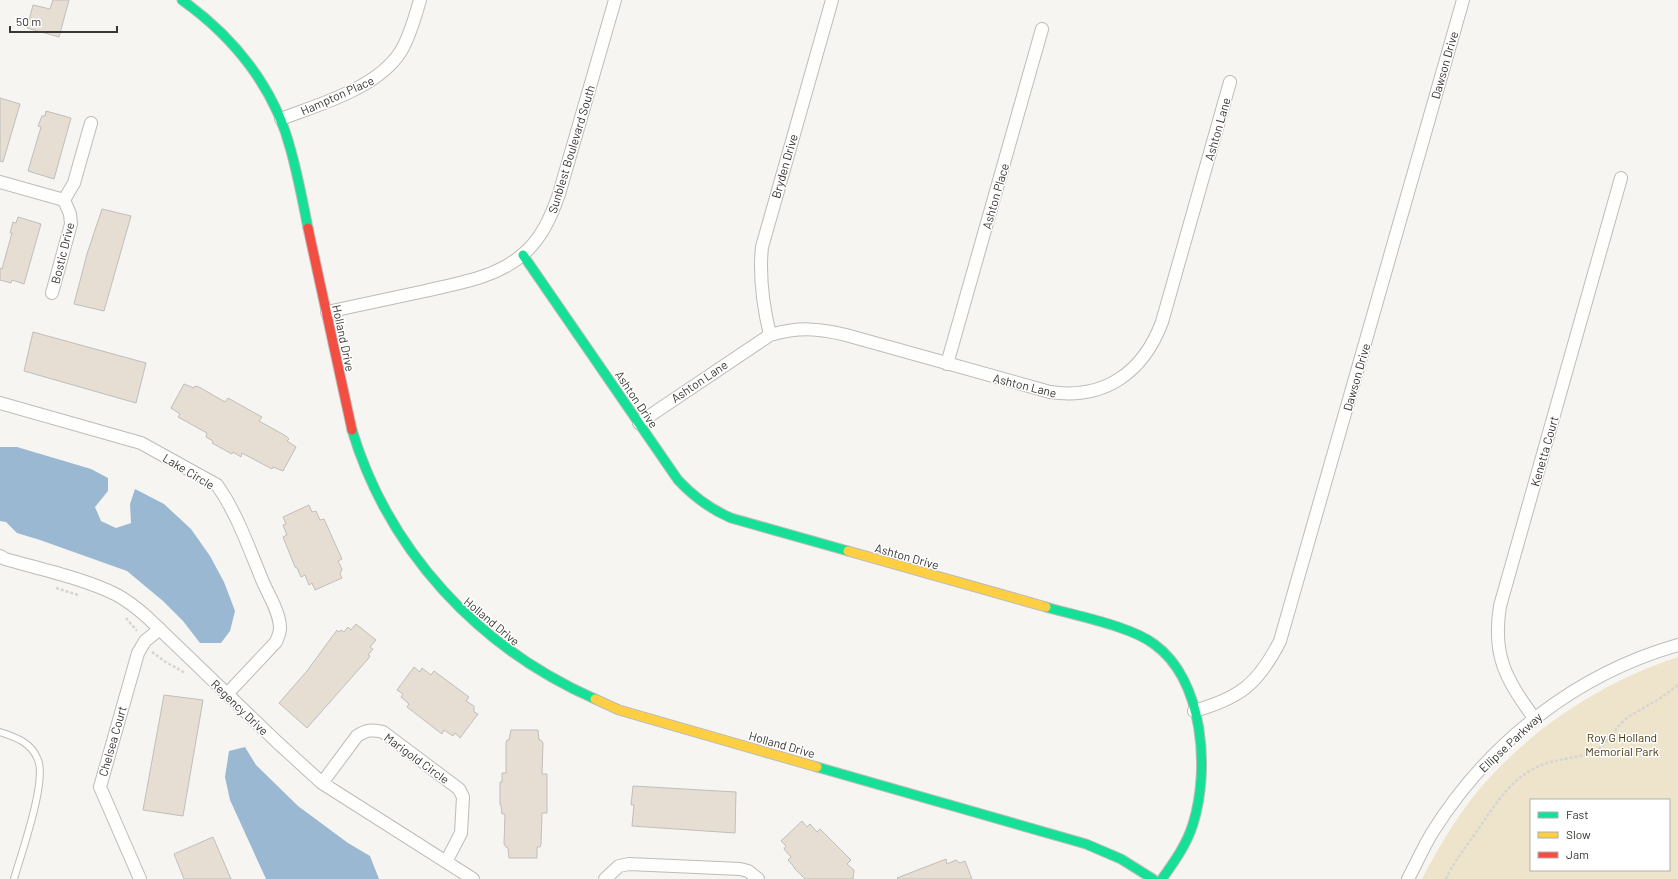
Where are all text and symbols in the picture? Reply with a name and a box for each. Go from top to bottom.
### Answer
scale bar [10,8,117,34]
text: 50 m [16,14,41,28]
street label: Dawson Drive [1428,30,1460,100]
street label: Hampton Place [298,73,376,117]
street label: Sunblest Boulevard South [545,83,597,215]
street label: Ashton Lane [1201,96,1233,162]
street label: Bryden Drive [768,132,800,200]
street label: Ashton Place [979,162,1011,230]
street label: Bostic Drive [48,221,76,285]
street label: Holland Drive [330,303,358,373]
street label: Dawson Drive [1340,342,1372,412]
street label: Ashton Lane [668,357,730,405]
street label: Ashton Drive [613,368,661,430]
street label: Ashton Lane [992,370,1058,400]
street label: Kenetta Court [1527,414,1561,488]
street label: Lake Circle [161,450,217,492]
street label: Ashton Drive [873,540,941,572]
street label: Holland Drive [461,594,523,648]
street label: Regency Drive [209,676,271,738]
street label: Chelsea Court [95,704,129,778]
street label: Ellipse Parkway [1476,709,1545,775]
street label: Holland Drive [747,728,817,760]
street label: Marigold Circle [382,730,452,786]
park label: Roy G Holland Memorial Park [1585,730,1659,758]
legend [1530,799,1670,871]
text: Fast [1566,807,1589,821]
text: Slow [1566,827,1591,841]
text: Jam [1566,847,1589,861]

